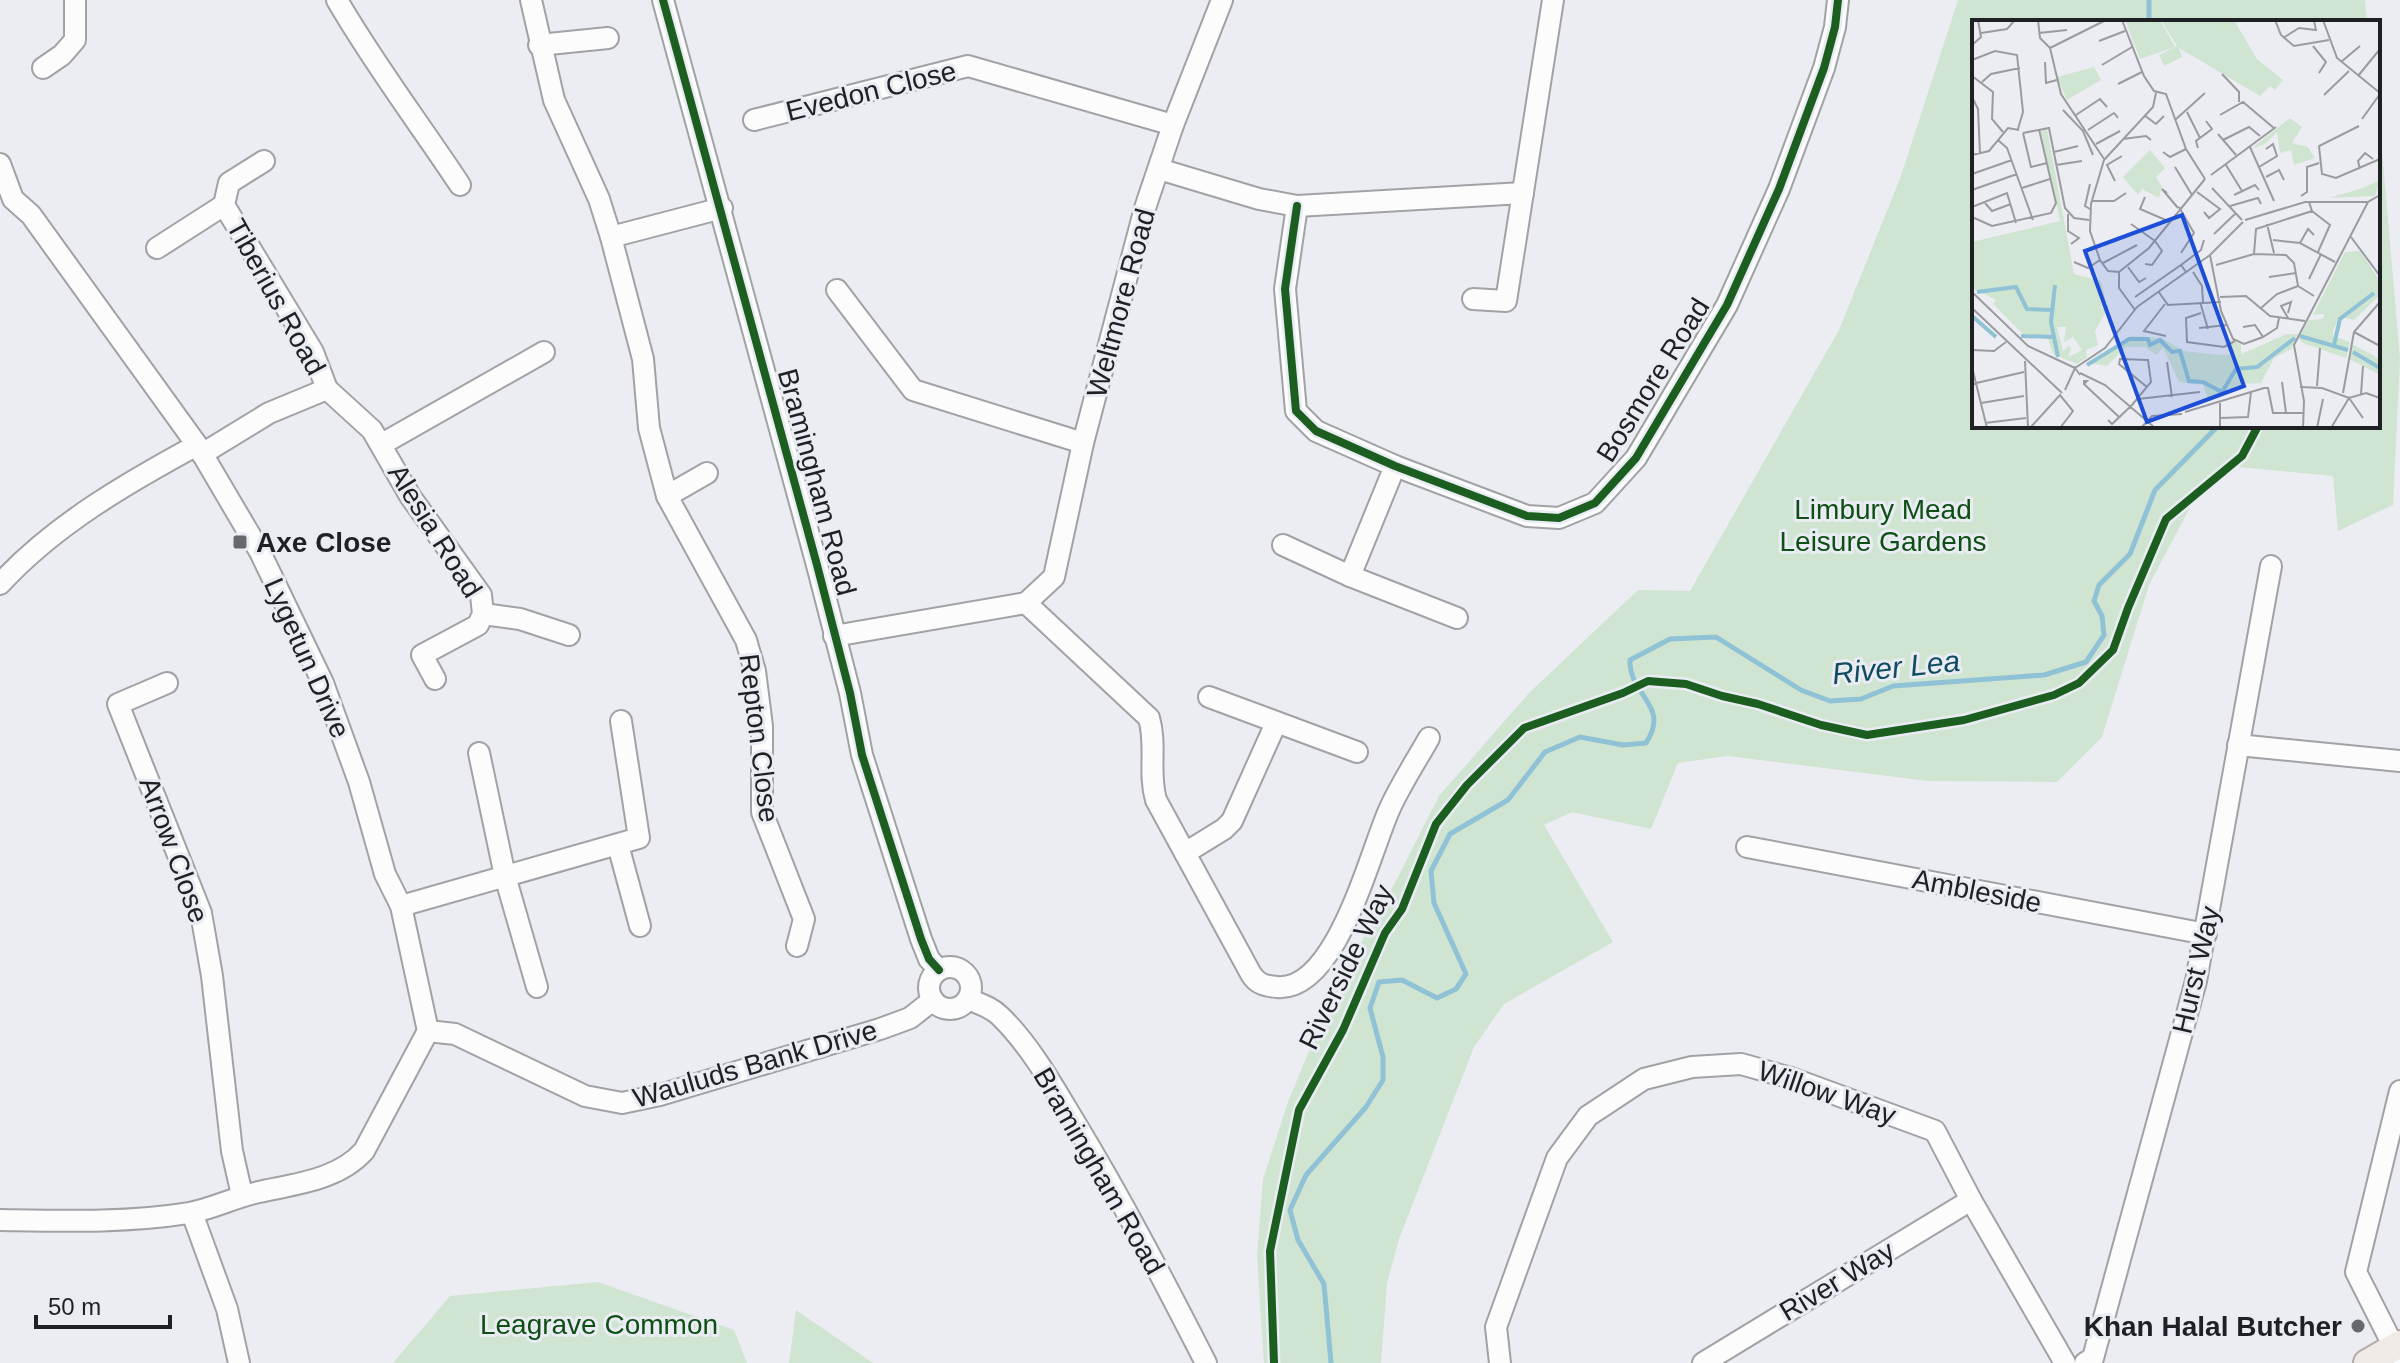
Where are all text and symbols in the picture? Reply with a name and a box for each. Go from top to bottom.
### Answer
inset map [1972,20,2380,428]
street label: Evedon Close [783,55,959,127]
street label: Weltmore Road [1081,205,1161,401]
street label: Tiberius Road [220,214,332,380]
street label: Bosmore Road [1590,293,1716,467]
street label: Bramingham Road [772,365,862,599]
street label: Alesia Road [382,459,488,603]
park label: Limbury Mead Leisure Gardens [1779,494,1987,557]
place label: Axe Close [256,527,391,558]
marker: Axe Close [231,533,249,551]
street label: Lygetun Drive [258,573,356,743]
water label: River Lea [1830,644,1962,690]
street label: Repton Close [733,652,785,824]
street label: Arrow Close [133,773,215,927]
street label: Ambleside [1910,863,2044,919]
street label: Riverside Way [1293,880,1399,1054]
street label: Hurst Way [2166,903,2226,1037]
street label: Wauluds Bank Drive [629,1014,881,1114]
street label: Willow Way [1754,1055,1900,1131]
street label: Bramingham Road [1027,1062,1171,1280]
street label: River Way [1774,1235,1900,1327]
scale bar [36,1279,170,1329]
text: 50 m [48,1293,101,1320]
park label: Leagrave Common [480,1309,718,1340]
place label: Khan Halal Butcher [2084,1311,2342,1342]
marker: Khan Halal Butcher [2349,1317,2367,1335]

